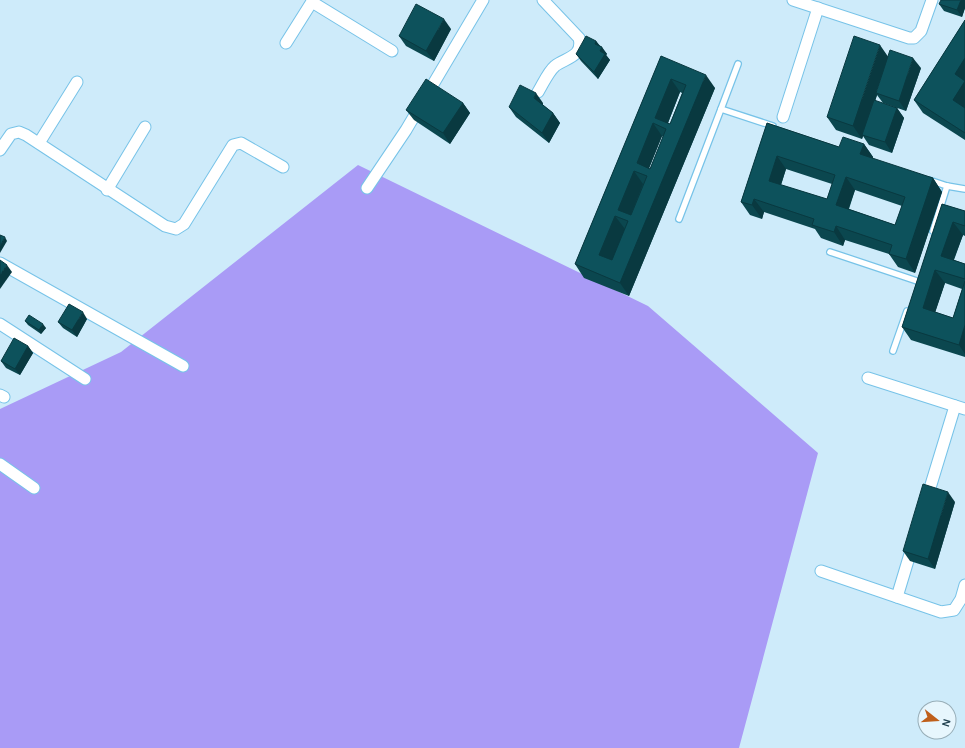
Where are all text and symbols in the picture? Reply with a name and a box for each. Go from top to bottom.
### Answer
north arrow [917,700,957,740]
text: N [939,717,953,728]

